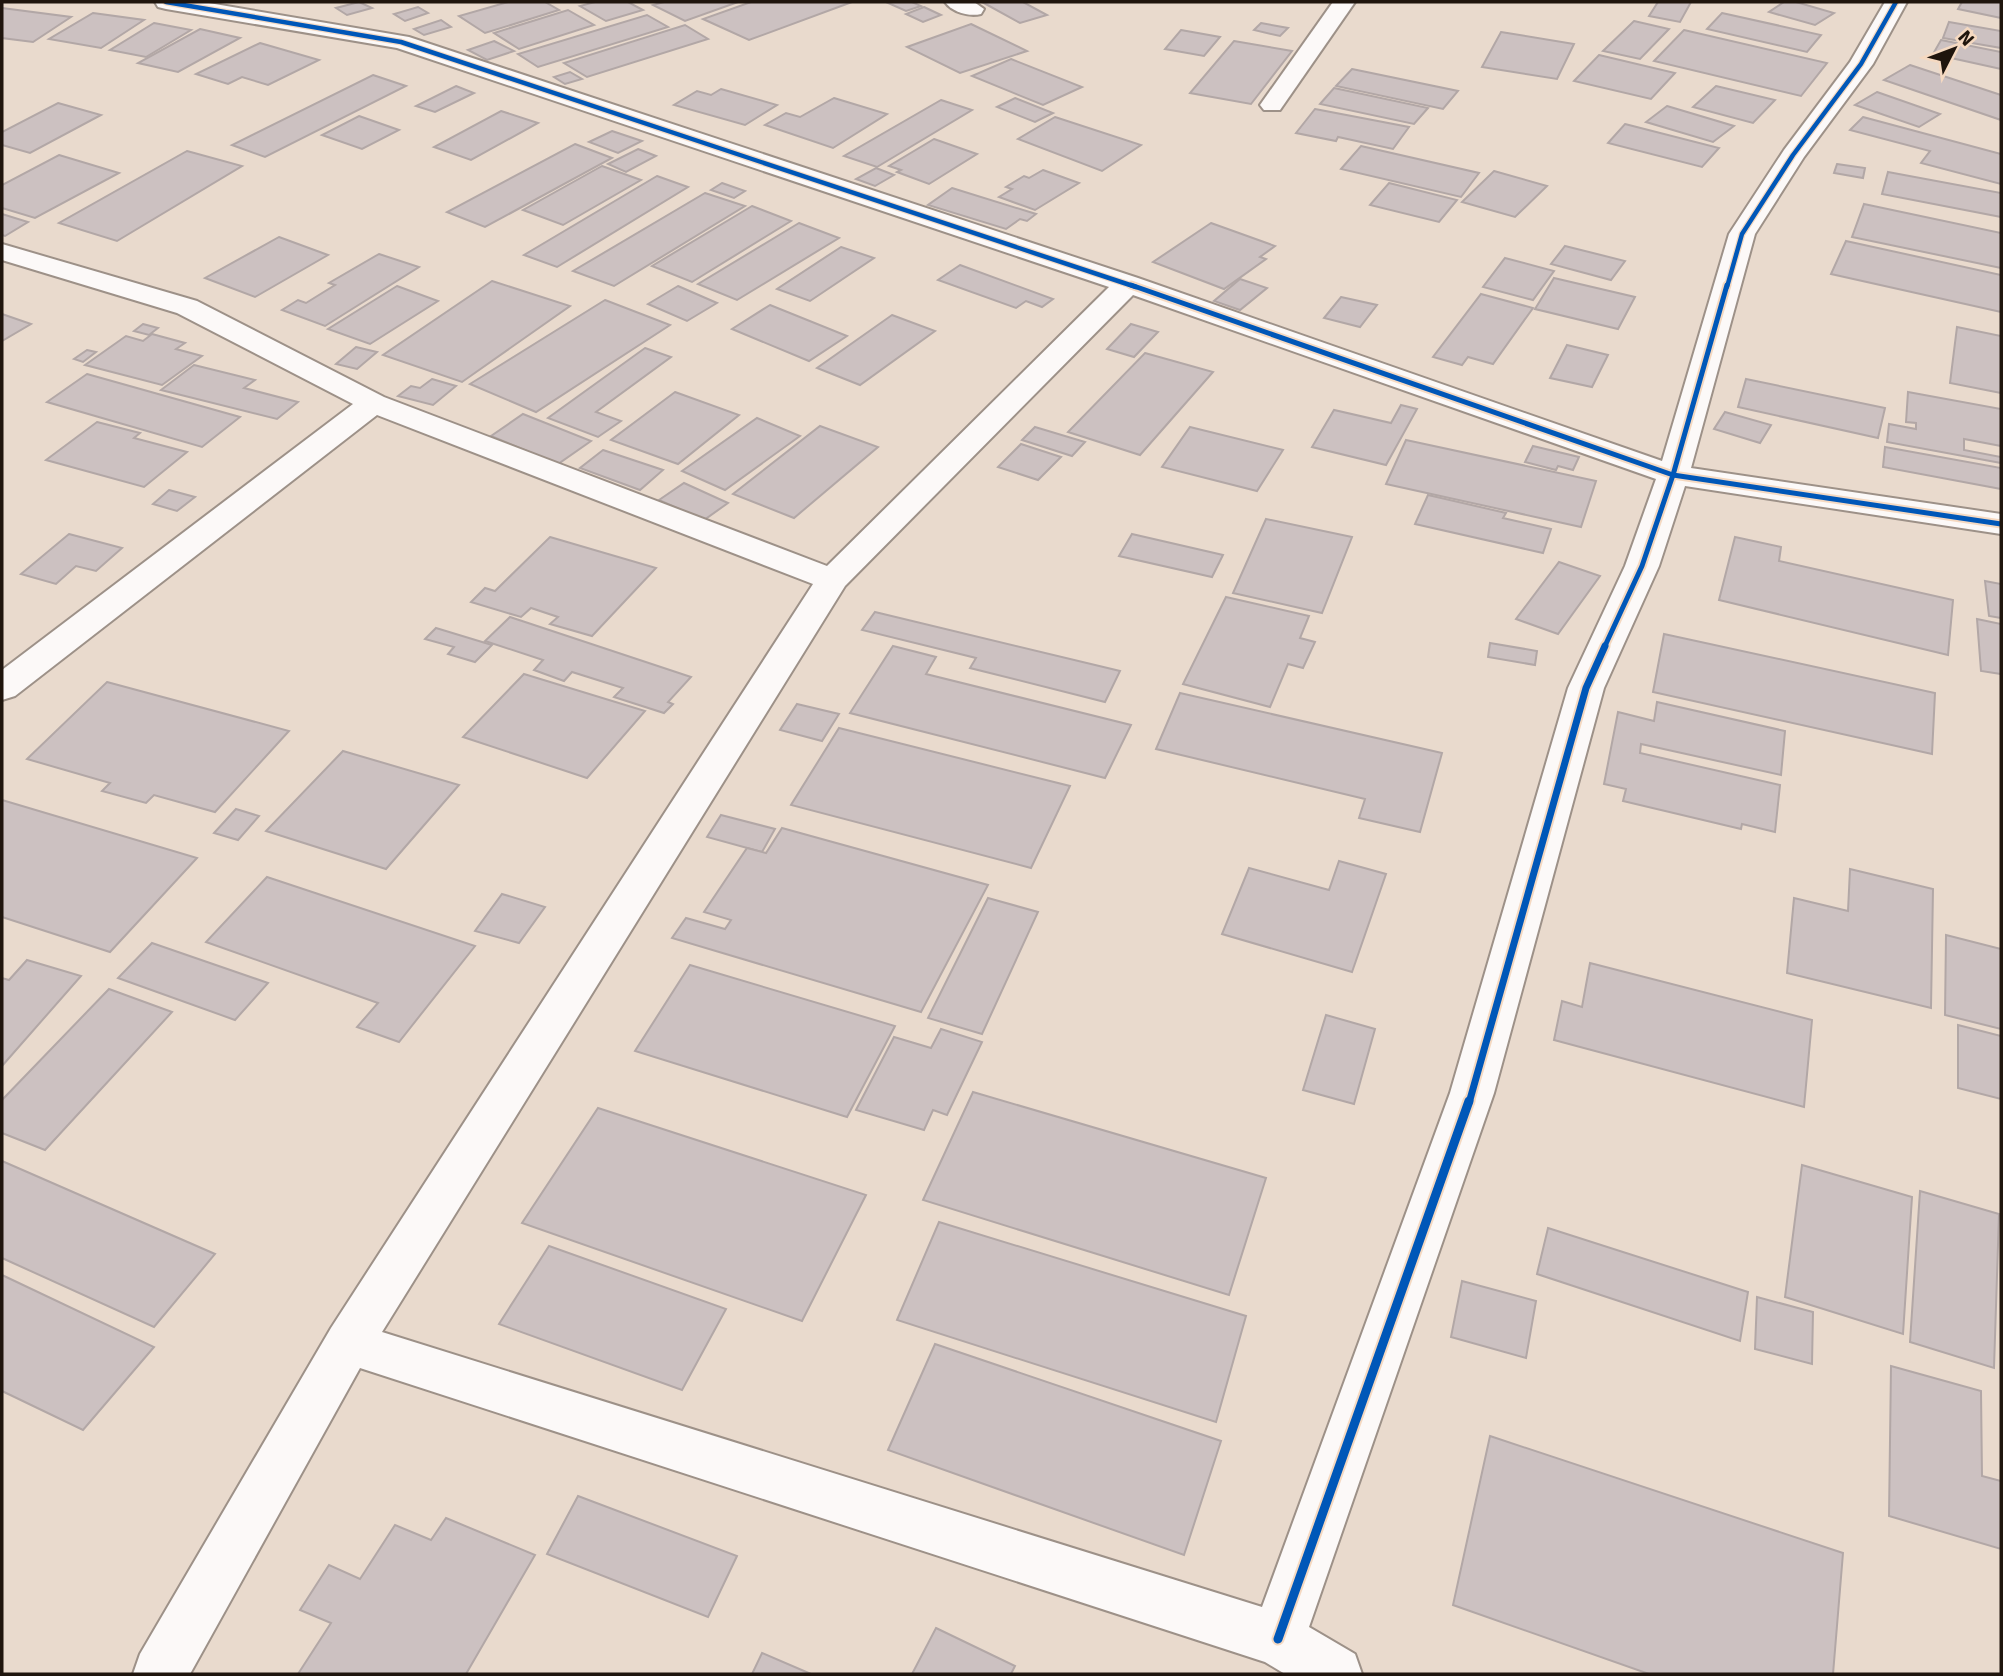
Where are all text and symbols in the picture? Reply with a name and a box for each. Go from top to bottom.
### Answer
north arrow [1919,14,1989,84]
text: N [1953,25,1979,51]

